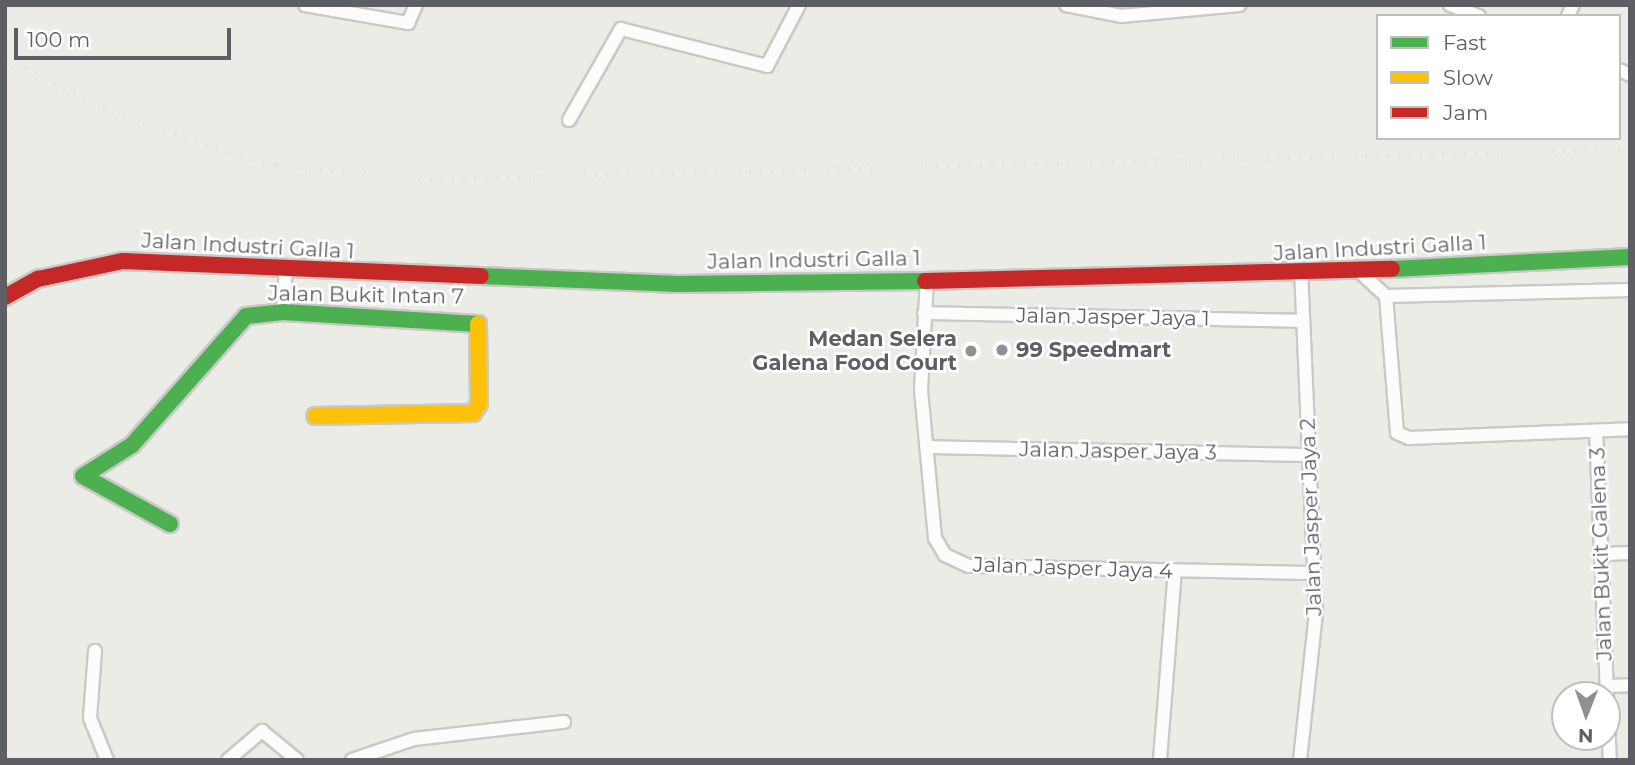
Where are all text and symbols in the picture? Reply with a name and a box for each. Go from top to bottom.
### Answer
scale bar [18,14,234,58]
legend [1376,14,1621,140]
text: 100 m [27,27,90,52]
text: Fast [1443,30,1487,55]
text: Slow [1443,65,1493,90]
text: Jam [1443,100,1488,125]
street label: Jalan Industri Galla 1 [141,228,355,264]
street label: Jalan Industri Galla 1 [1273,230,1487,266]
street label: Jalan Industri Galla 1 [707,246,921,274]
street label: Jalan Bukit Intan 7 [268,281,464,309]
street label: Jalan Jasper Jaya 1 [1016,303,1210,331]
place label: Medan Selera Galena Food Court [752,326,957,376]
place label: 99 Speedmart [1016,337,1171,363]
marker: 99 Speedmart [994,342,1010,358]
marker: Medan Selera Galena Food Court [963,343,979,359]
street label: Jalan Jasper Jaya 2 [1295,418,1327,616]
street label: Jalan Jasper Jaya 3 [1019,437,1217,465]
street label: Jalan Bukit Galena 3 [1585,447,1617,661]
street label: Jalan Jasper Jaya 4 [973,552,1173,584]
north arrow [1551,681,1621,751]
text: N [1578,724,1594,747]

